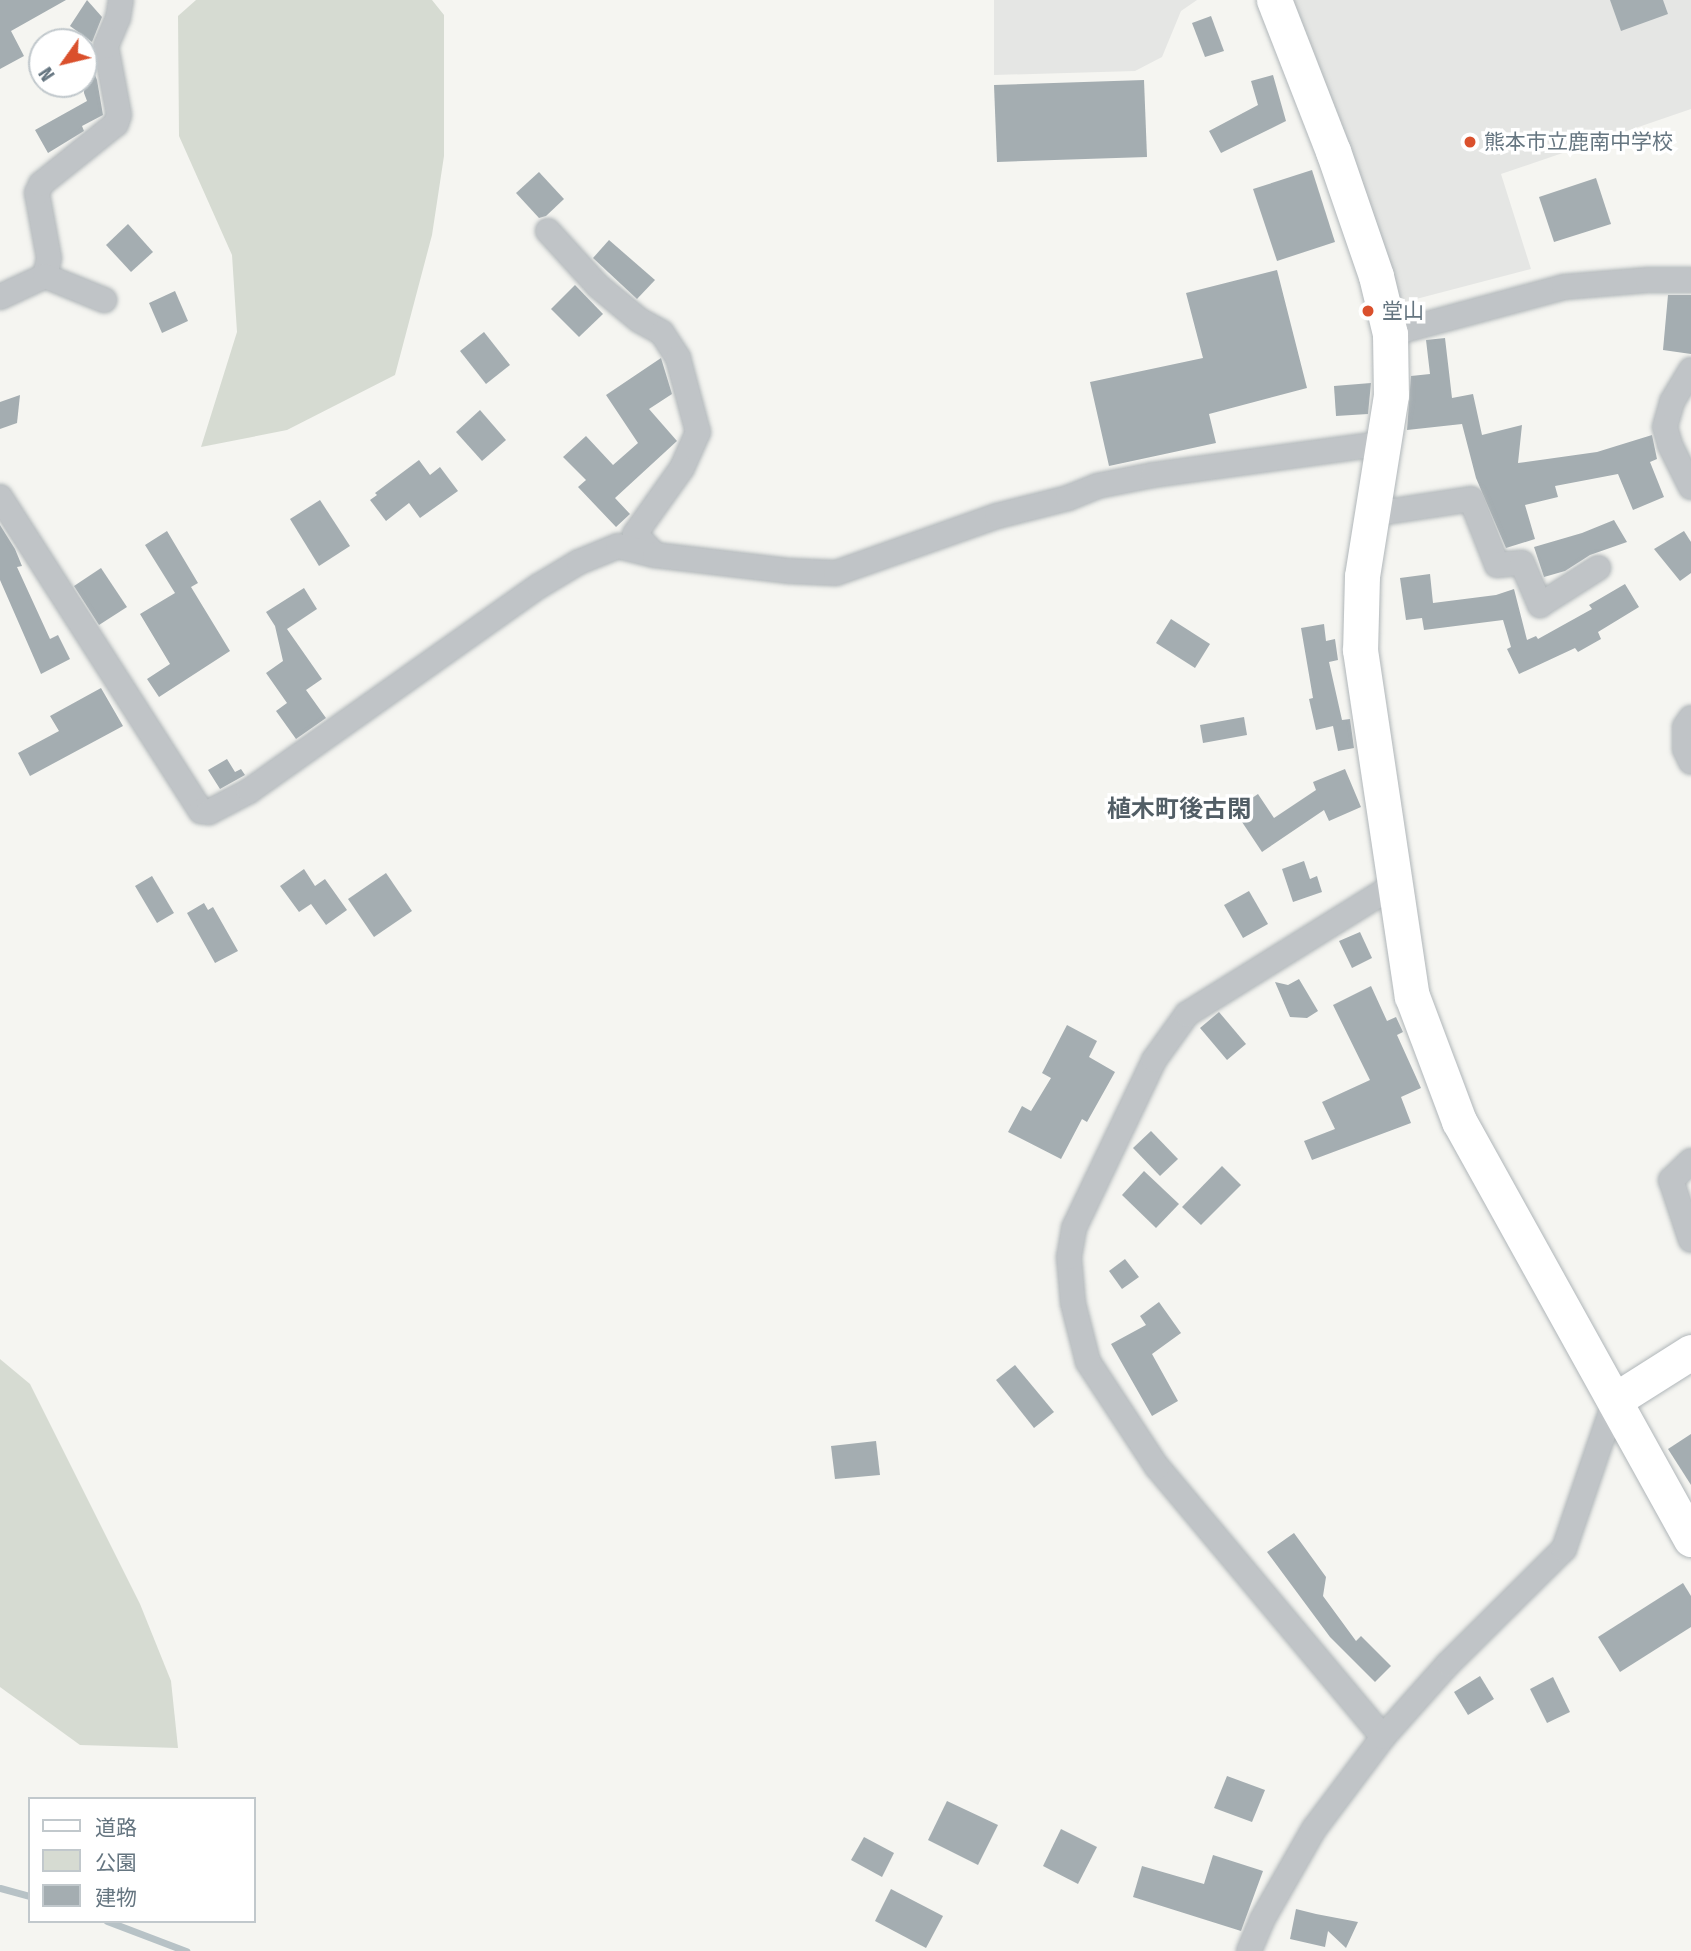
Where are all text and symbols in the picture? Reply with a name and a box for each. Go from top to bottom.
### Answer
north arrow [28,28,98,98]
text: N [34,63,60,85]
place label: 熊本市立鹿南中学校 [1484,129,1673,155]
marker: 熊本市立鹿南中学校 [1462,134,1478,150]
place label: 堂山 [1382,298,1424,324]
marker: 堂山 [1360,303,1376,319]
district label: 植木町後古閑 [1107,796,1251,824]
legend [28,1797,256,1923]
text: 道路 [95,1815,137,1841]
text: 公園 [95,1850,137,1876]
text: 建物 [95,1885,137,1911]

